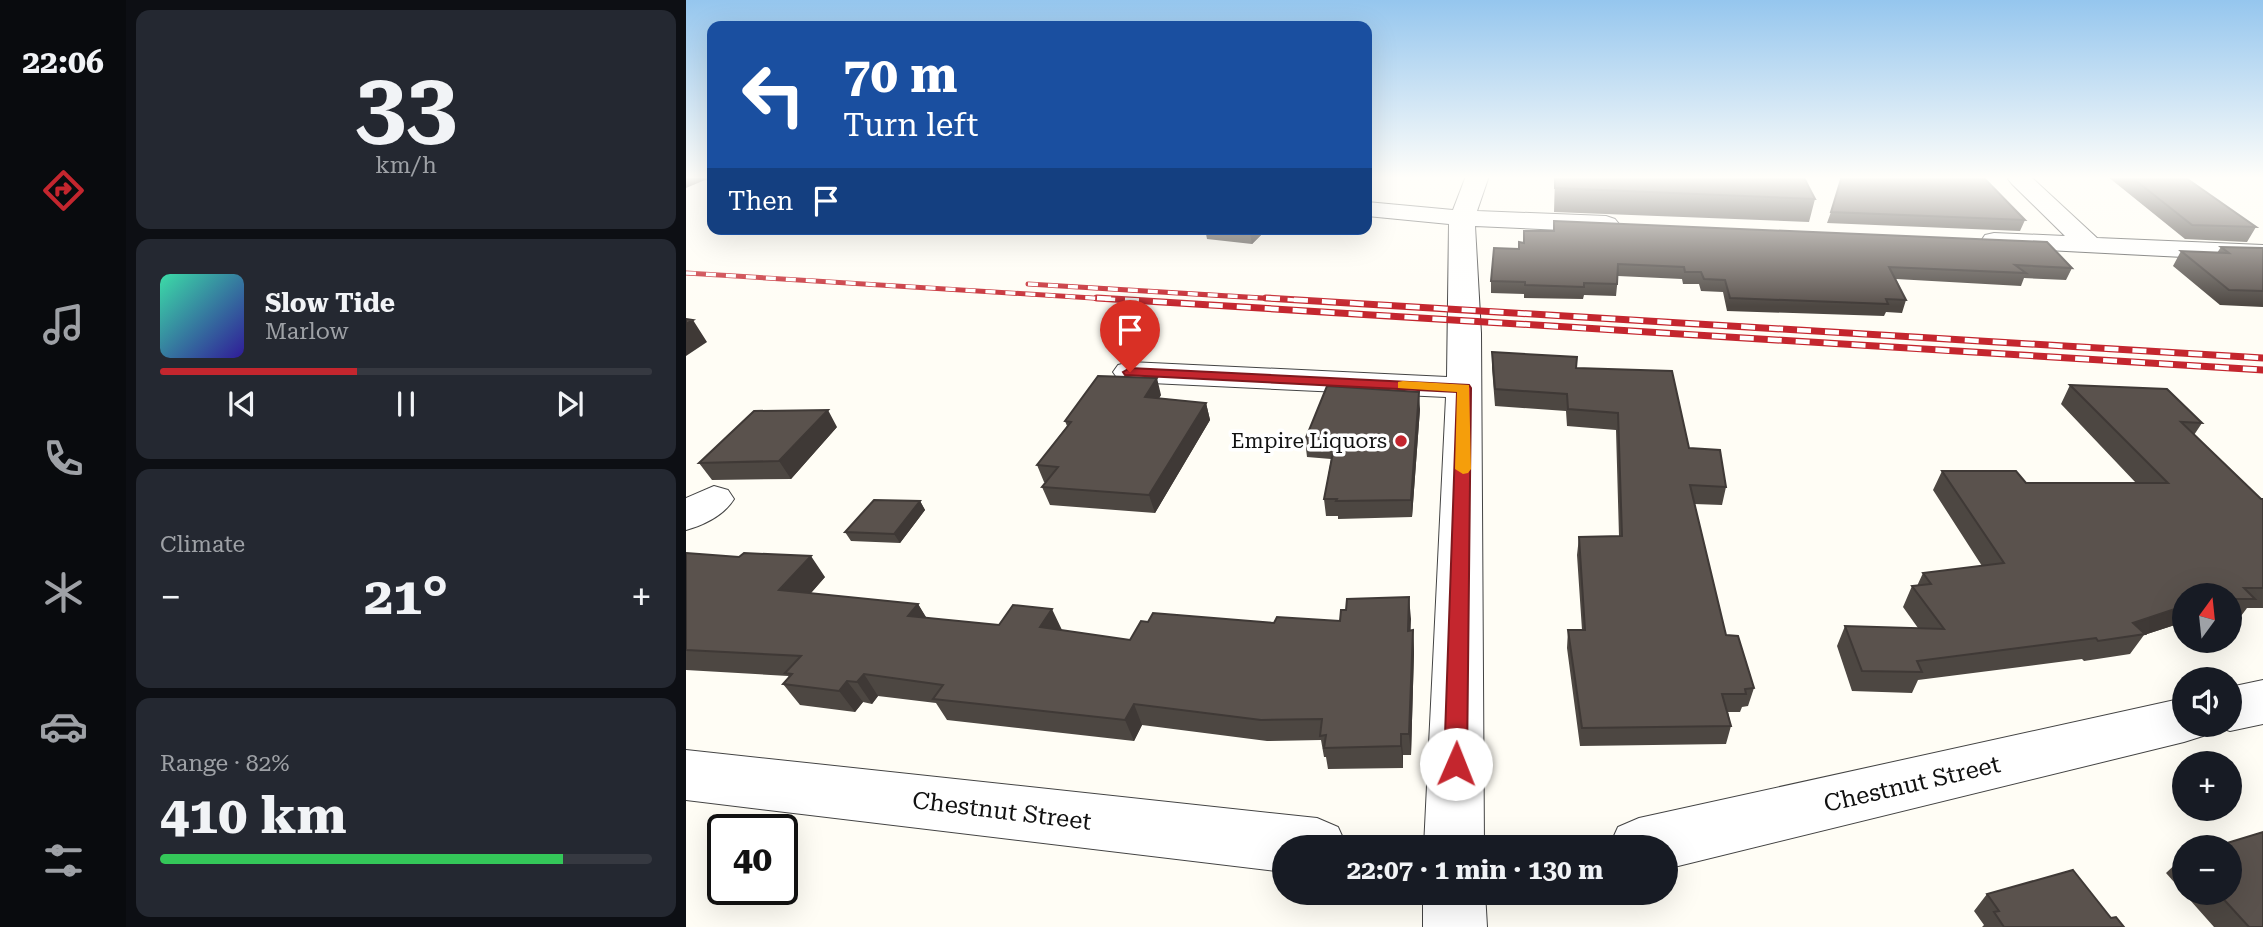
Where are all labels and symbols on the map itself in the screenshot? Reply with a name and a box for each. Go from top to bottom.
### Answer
pin [1100,300,1160,372]
place label: Empire Liquors [1231,429,1387,453]
marker: Empire Liquors [1393,433,1409,449]
north arrow [2172,583,2242,653]
position arrow [1419,727,1493,801]
street label: Chestnut Street [1821,750,2003,818]
street label: Chestnut Street [911,786,1093,836]
speed limit sign: 40 [707,814,798,905]

